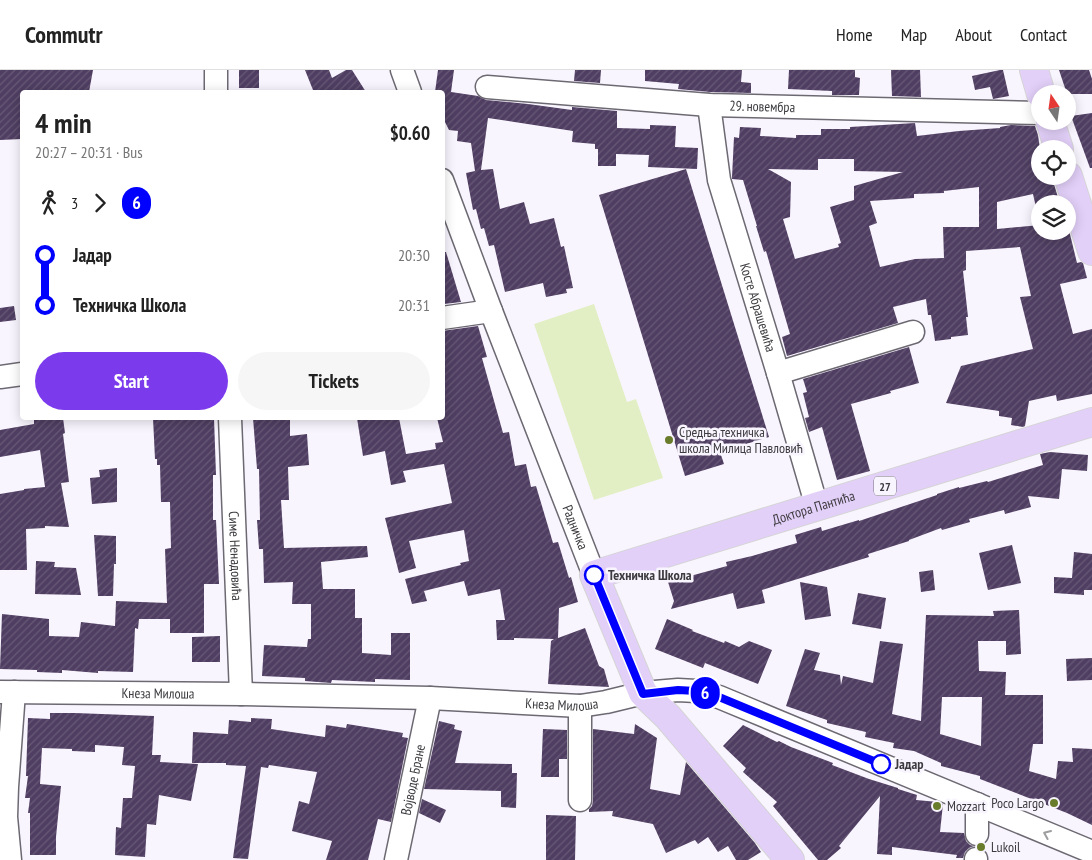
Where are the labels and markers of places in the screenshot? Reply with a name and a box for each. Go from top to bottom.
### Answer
place label: Средња техничка школа Милица Павловић [679,423,803,457]
marker: Средња техничка школа Милица Павловић [663,434,675,446]
marker: Техничка Школа [584,565,604,585]
place label: Техничка Школа [608,566,692,584]
marker: Јадар [871,754,891,774]
place label: Јадар [894,755,924,773]
place label: Poco Largo [991,794,1044,812]
place label: Mozzart [947,797,986,815]
marker: Poco Largo [1048,797,1060,809]
marker: Mozzart [931,800,943,812]
place label: Lukoil [991,838,1021,856]
marker: Lukoil [975,841,987,853]

